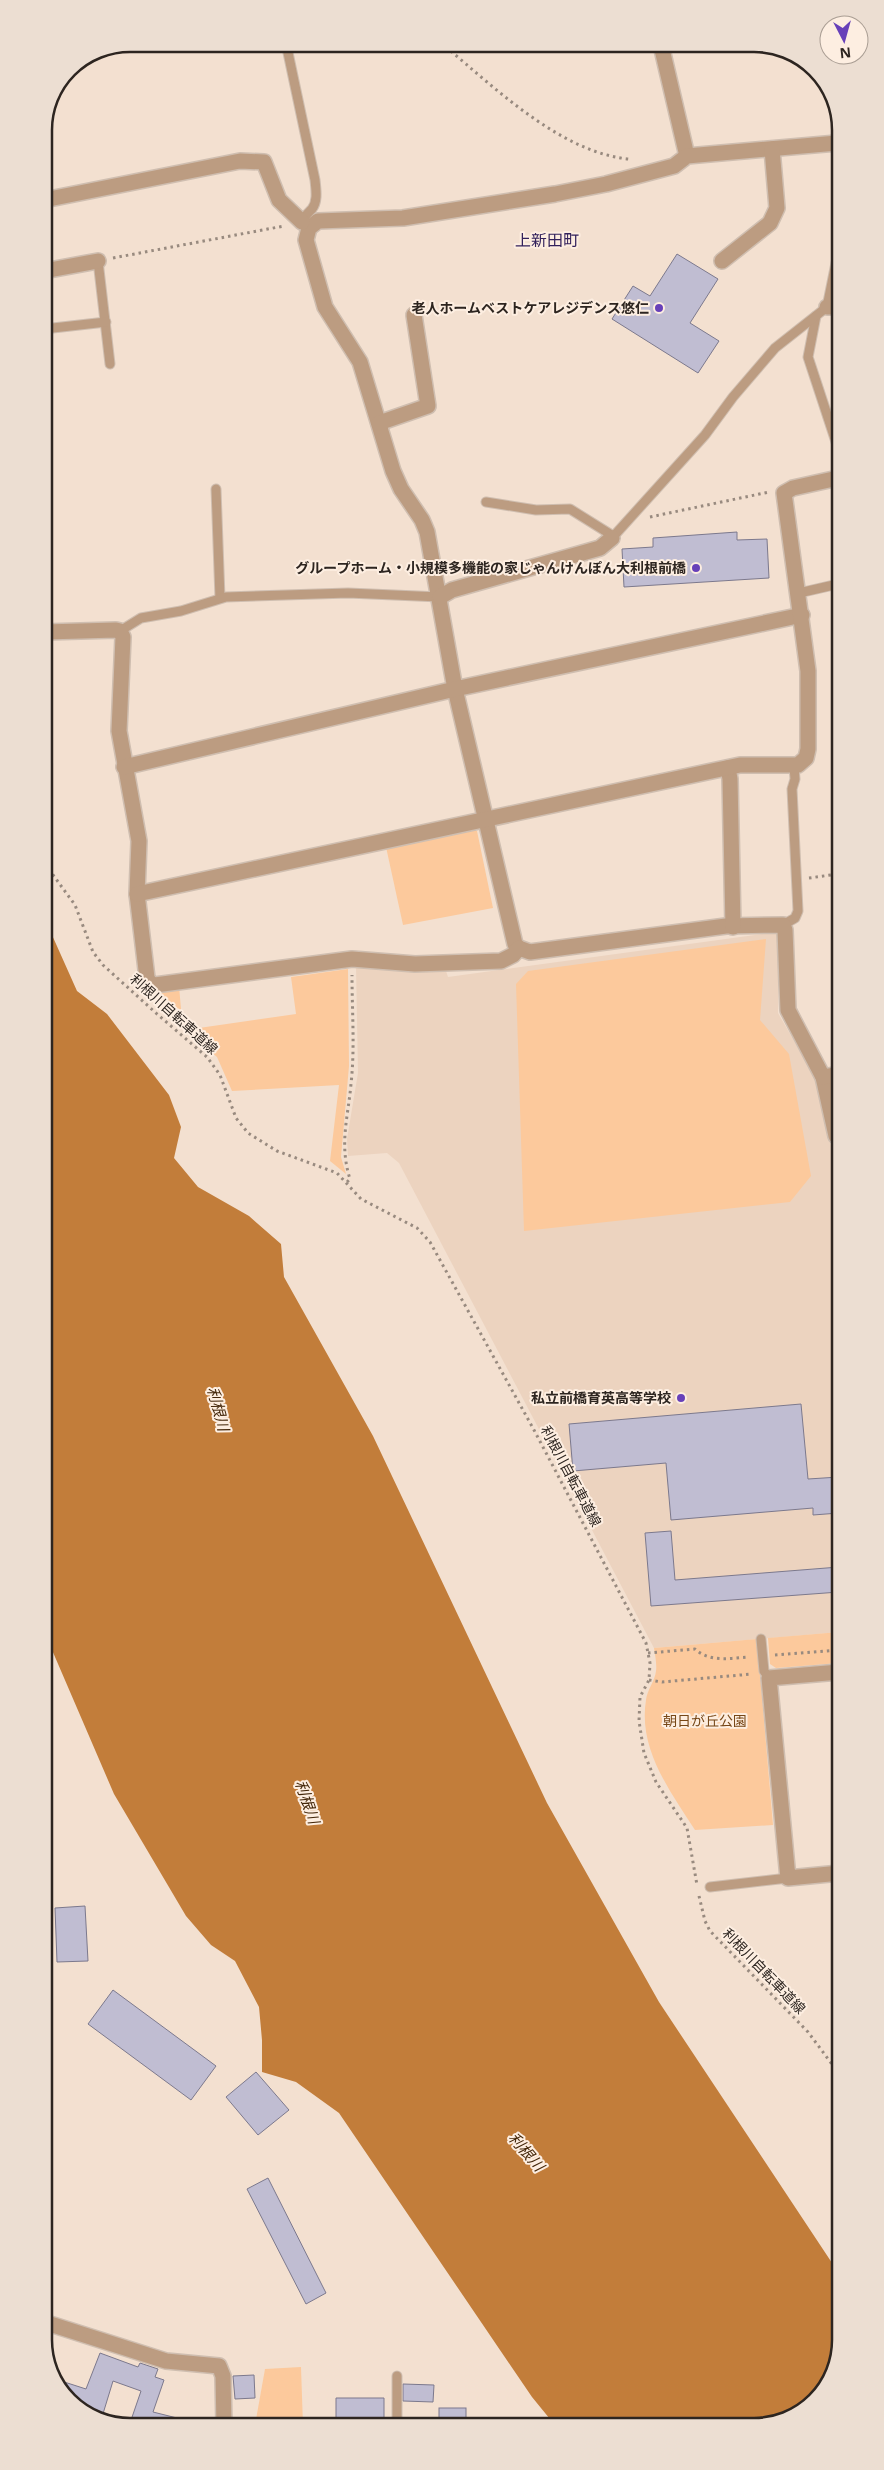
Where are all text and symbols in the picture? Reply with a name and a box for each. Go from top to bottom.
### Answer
north arrow [819,15,869,65]
text: N [839,43,852,63]
district label: 上新田町 [515,229,579,251]
place label: 老人ホームベストケアレジデンス悠仁 [411,298,649,317]
marker: 老人ホームベストケアレジデンス悠仁 [653,302,665,314]
place label: グループホーム・小規模多機能の家じゃんけんぽん大利根前橋 [295,558,686,577]
marker: グループホーム・小規模多機能の家じゃんけんぽん大利根前橋 [690,562,702,574]
street label: 利根川自転車道線 [126,969,222,1058]
water label: 利根川 [203,1384,235,1435]
place label: 私立前橋育英高等学校 [531,1388,671,1407]
marker: 私立前橋育英高等学校 [675,1392,687,1404]
street label: 利根川自転車道線 [537,1422,606,1530]
park label: 朝日が丘公園 [663,1711,747,1730]
water label: 利根川 [291,1777,325,1828]
street label: 利根川自転車道線 [719,1924,810,2018]
water label: 利根川 [504,2128,550,2176]

